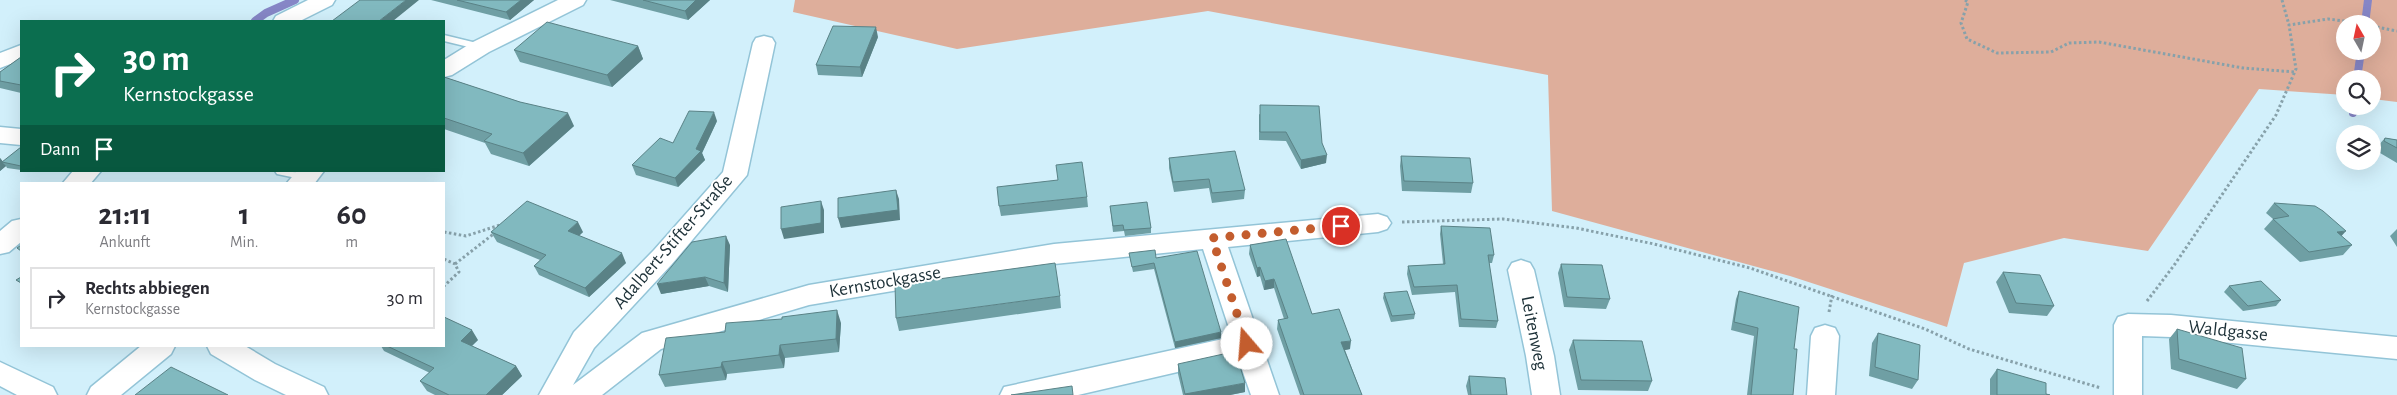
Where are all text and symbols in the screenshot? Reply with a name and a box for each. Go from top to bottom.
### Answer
north arrow [2336,15,2381,60]
map controls [2336,15,2381,170]
icon: right [40,40,105,105]
text: 30 m [123,42,190,77]
button: search [2336,70,2381,115]
text: Kernstockgasse [123,83,254,105]
button: layers [2336,125,2381,170]
icon: arrive [90,135,118,163]
text: Dann [40,140,80,159]
street label: Adalbert-Stifter-Straße [610,171,736,313]
text: 21:11 [98,200,152,230]
text: 1 [239,200,250,230]
text: 60 [337,200,367,230]
pin [1320,205,1362,247]
icon: arrive [1327,212,1355,240]
text: Ankunft [100,234,150,250]
text: Min. [230,234,258,250]
text: m [345,234,358,250]
street label: Kernstockgasse [828,263,942,301]
text: Rechts abbiegen [85,279,210,298]
icon: right [42,284,70,312]
text: 30 m [387,289,423,308]
street label: Leitenweg [1517,294,1551,373]
text: Kernstockgasse [85,301,180,317]
position arrow [1220,317,1272,369]
street label: Waldgasse [2187,317,2269,345]

